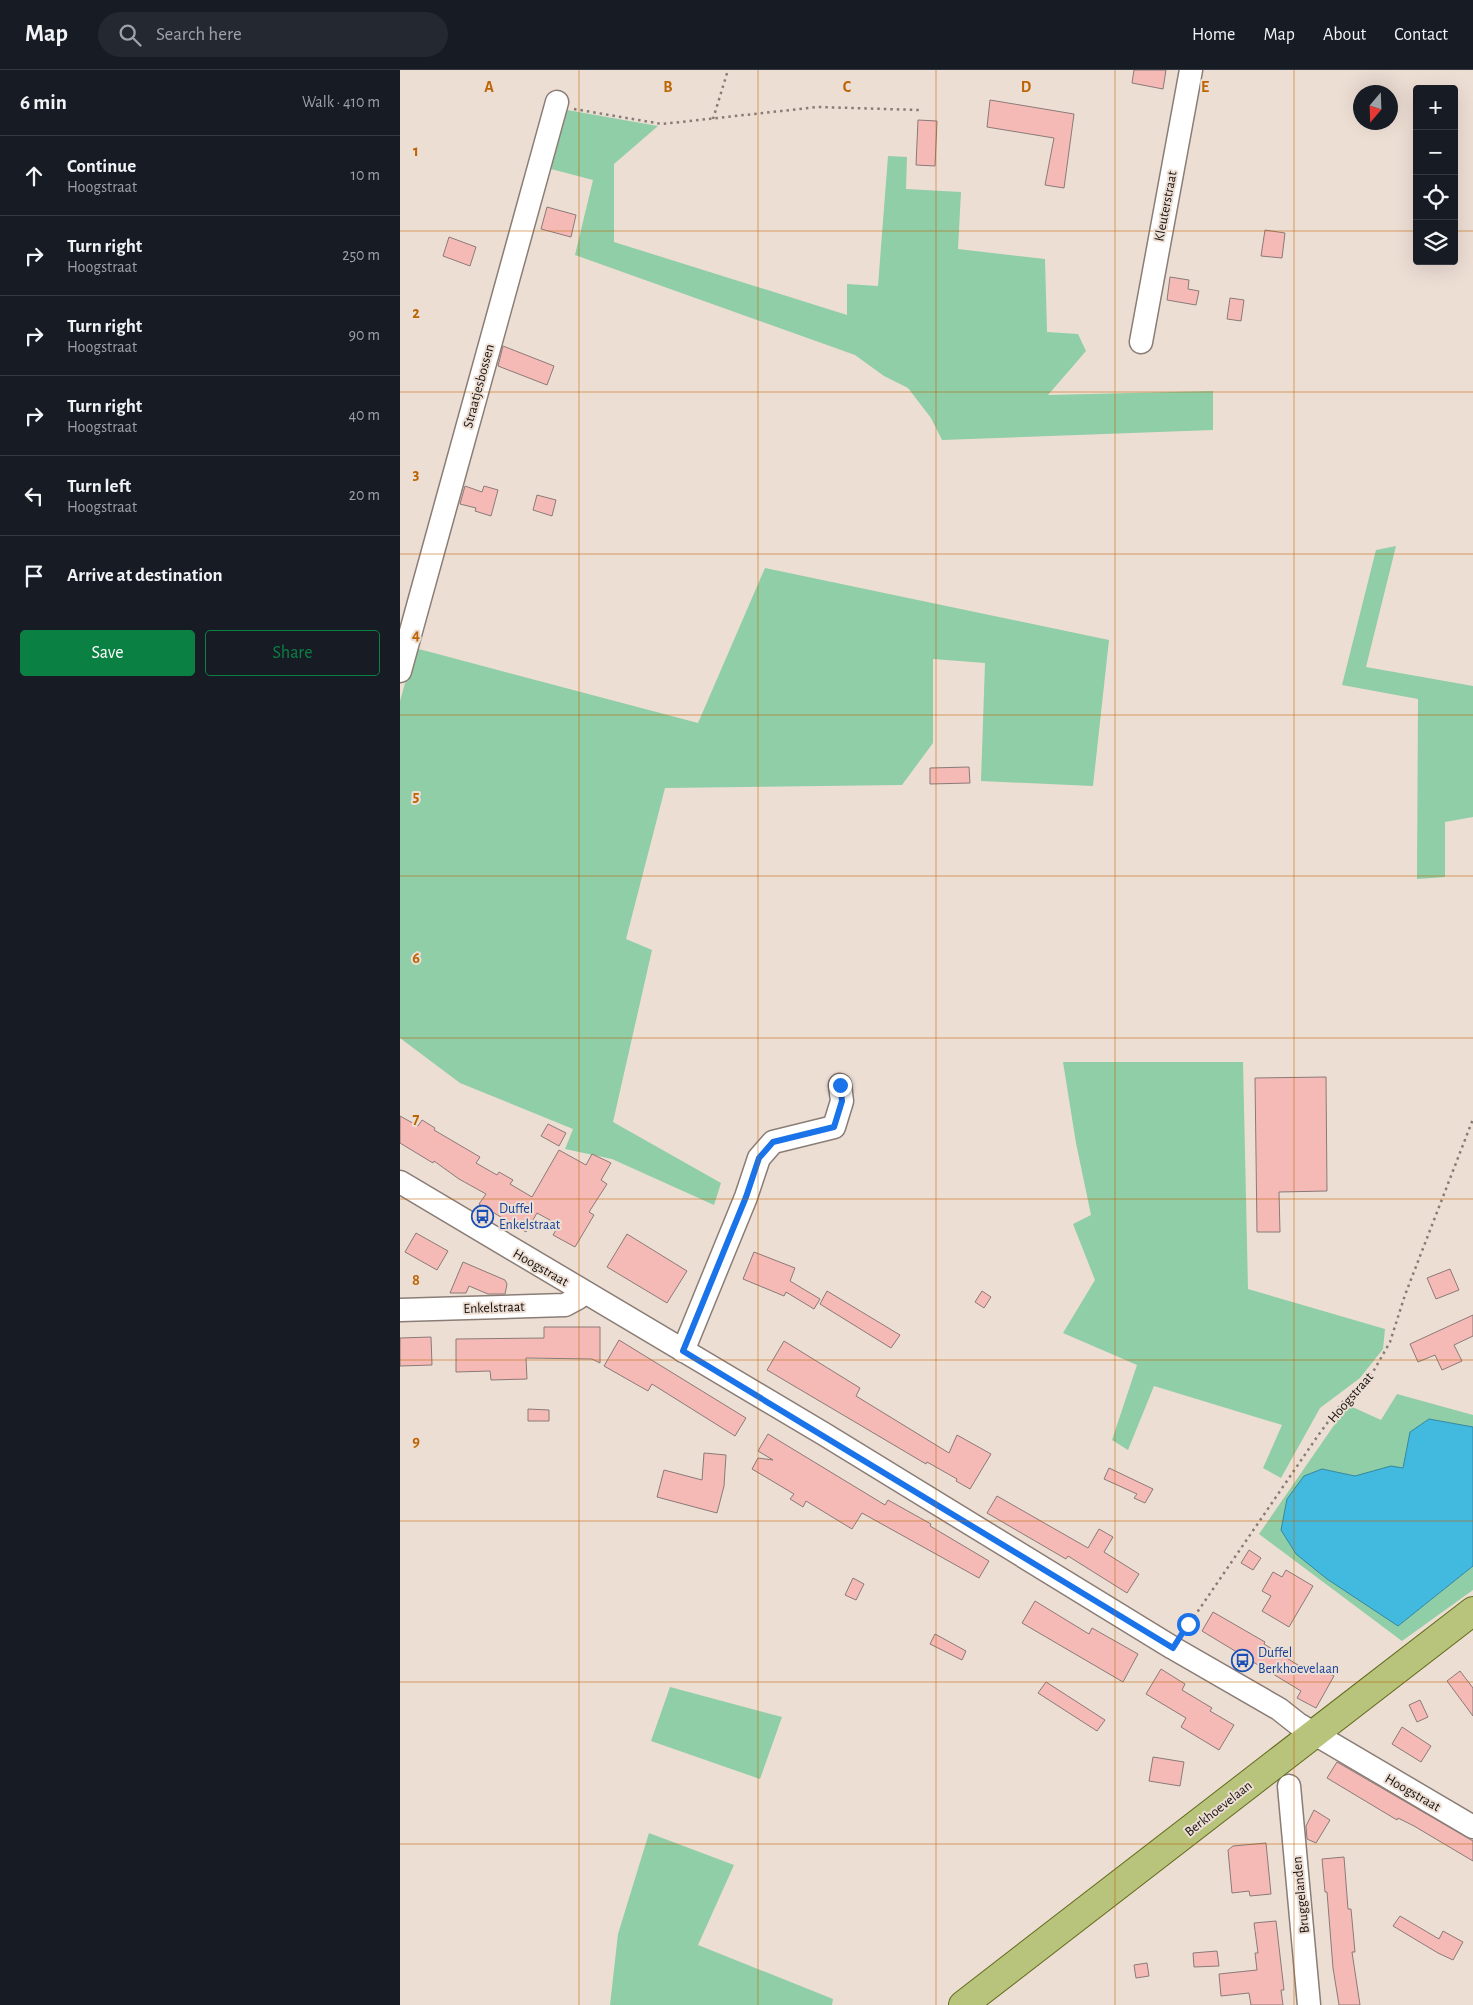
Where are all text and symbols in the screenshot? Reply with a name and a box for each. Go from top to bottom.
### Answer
search box [98,12,448,57]
icon: search [116,21,144,49]
text: Map [25,22,68,46]
text: Search here [156,25,242,44]
text: Home [1192,26,1235,44]
text: Map [1263,26,1295,44]
text: About [1323,26,1366,44]
text: Contact [1394,26,1448,44]
text: A [484,79,494,95]
text: B [663,79,673,95]
text: C [843,79,852,95]
text: D [1021,79,1032,95]
text: E [1201,79,1209,95]
north arrow [1353,85,1398,130]
map controls [1413,85,1458,265]
button: + [1413,85,1458,130]
text: 6 min [20,92,67,113]
text: Walk · 410 m [302,94,380,110]
button: − [1413,130,1458,175]
text: 1 [413,143,419,159]
text: Continue [67,157,136,176]
icon: ahead [20,162,48,190]
text: 10 m [351,167,380,183]
street label: Kleuterstraat [1152,169,1180,243]
button: locate [1413,175,1458,220]
text: Hoogstraat [67,179,137,195]
button: layers [1413,220,1458,265]
text: Turn right [67,237,142,256]
icon: right [20,242,48,270]
text: 250 m [342,247,380,263]
text: Hoogstraat [67,259,137,275]
text: 2 [412,305,420,321]
text: Turn right [67,317,142,336]
icon: right [20,322,48,350]
text: 90 m [349,327,380,343]
text: Hoogstraat [67,339,137,355]
street label: Straatjesbossen [461,343,497,430]
text: Turn right [67,397,142,416]
icon: right [20,402,48,430]
text: 40 m [348,407,380,423]
text: Hoogstraat [67,419,137,435]
text: 3 [413,466,420,482]
text: Turn left [67,477,131,496]
icon: left [20,482,48,510]
text: 20 m [349,487,380,503]
text: Hoogstraat [67,499,137,515]
icon: arrive [20,562,48,590]
text: Arrive at destination [67,566,223,585]
text: 4 [412,627,420,643]
button: Save [20,630,195,676]
button: Share [205,630,380,676]
text: 5 [413,788,420,804]
text: 6 [412,950,420,966]
route end [829,1074,852,1097]
text: 7 [413,1111,420,1127]
place label: Duffel Enkelstraat [499,1202,561,1232]
bus stop icon: Duffel Enkelstraat [471,1204,495,1228]
street label: Hoogstraat [510,1246,571,1290]
text: 8 [412,1272,420,1288]
street label: Enkelstraat [463,1300,525,1316]
street label: Hoogstraat [1325,1370,1376,1425]
text: 9 [412,1433,420,1449]
route start [1177,1613,1200,1636]
place label: Duffel Berkhoevelaan [1258,1646,1339,1676]
bus stop icon: Duffel Berkhoevelaan [1230,1648,1254,1672]
street label: Hoogstraat [1382,1771,1443,1815]
street label: Berkhoevelaan [1182,1778,1255,1839]
street label: Bruggelanden [1290,1856,1312,1934]

